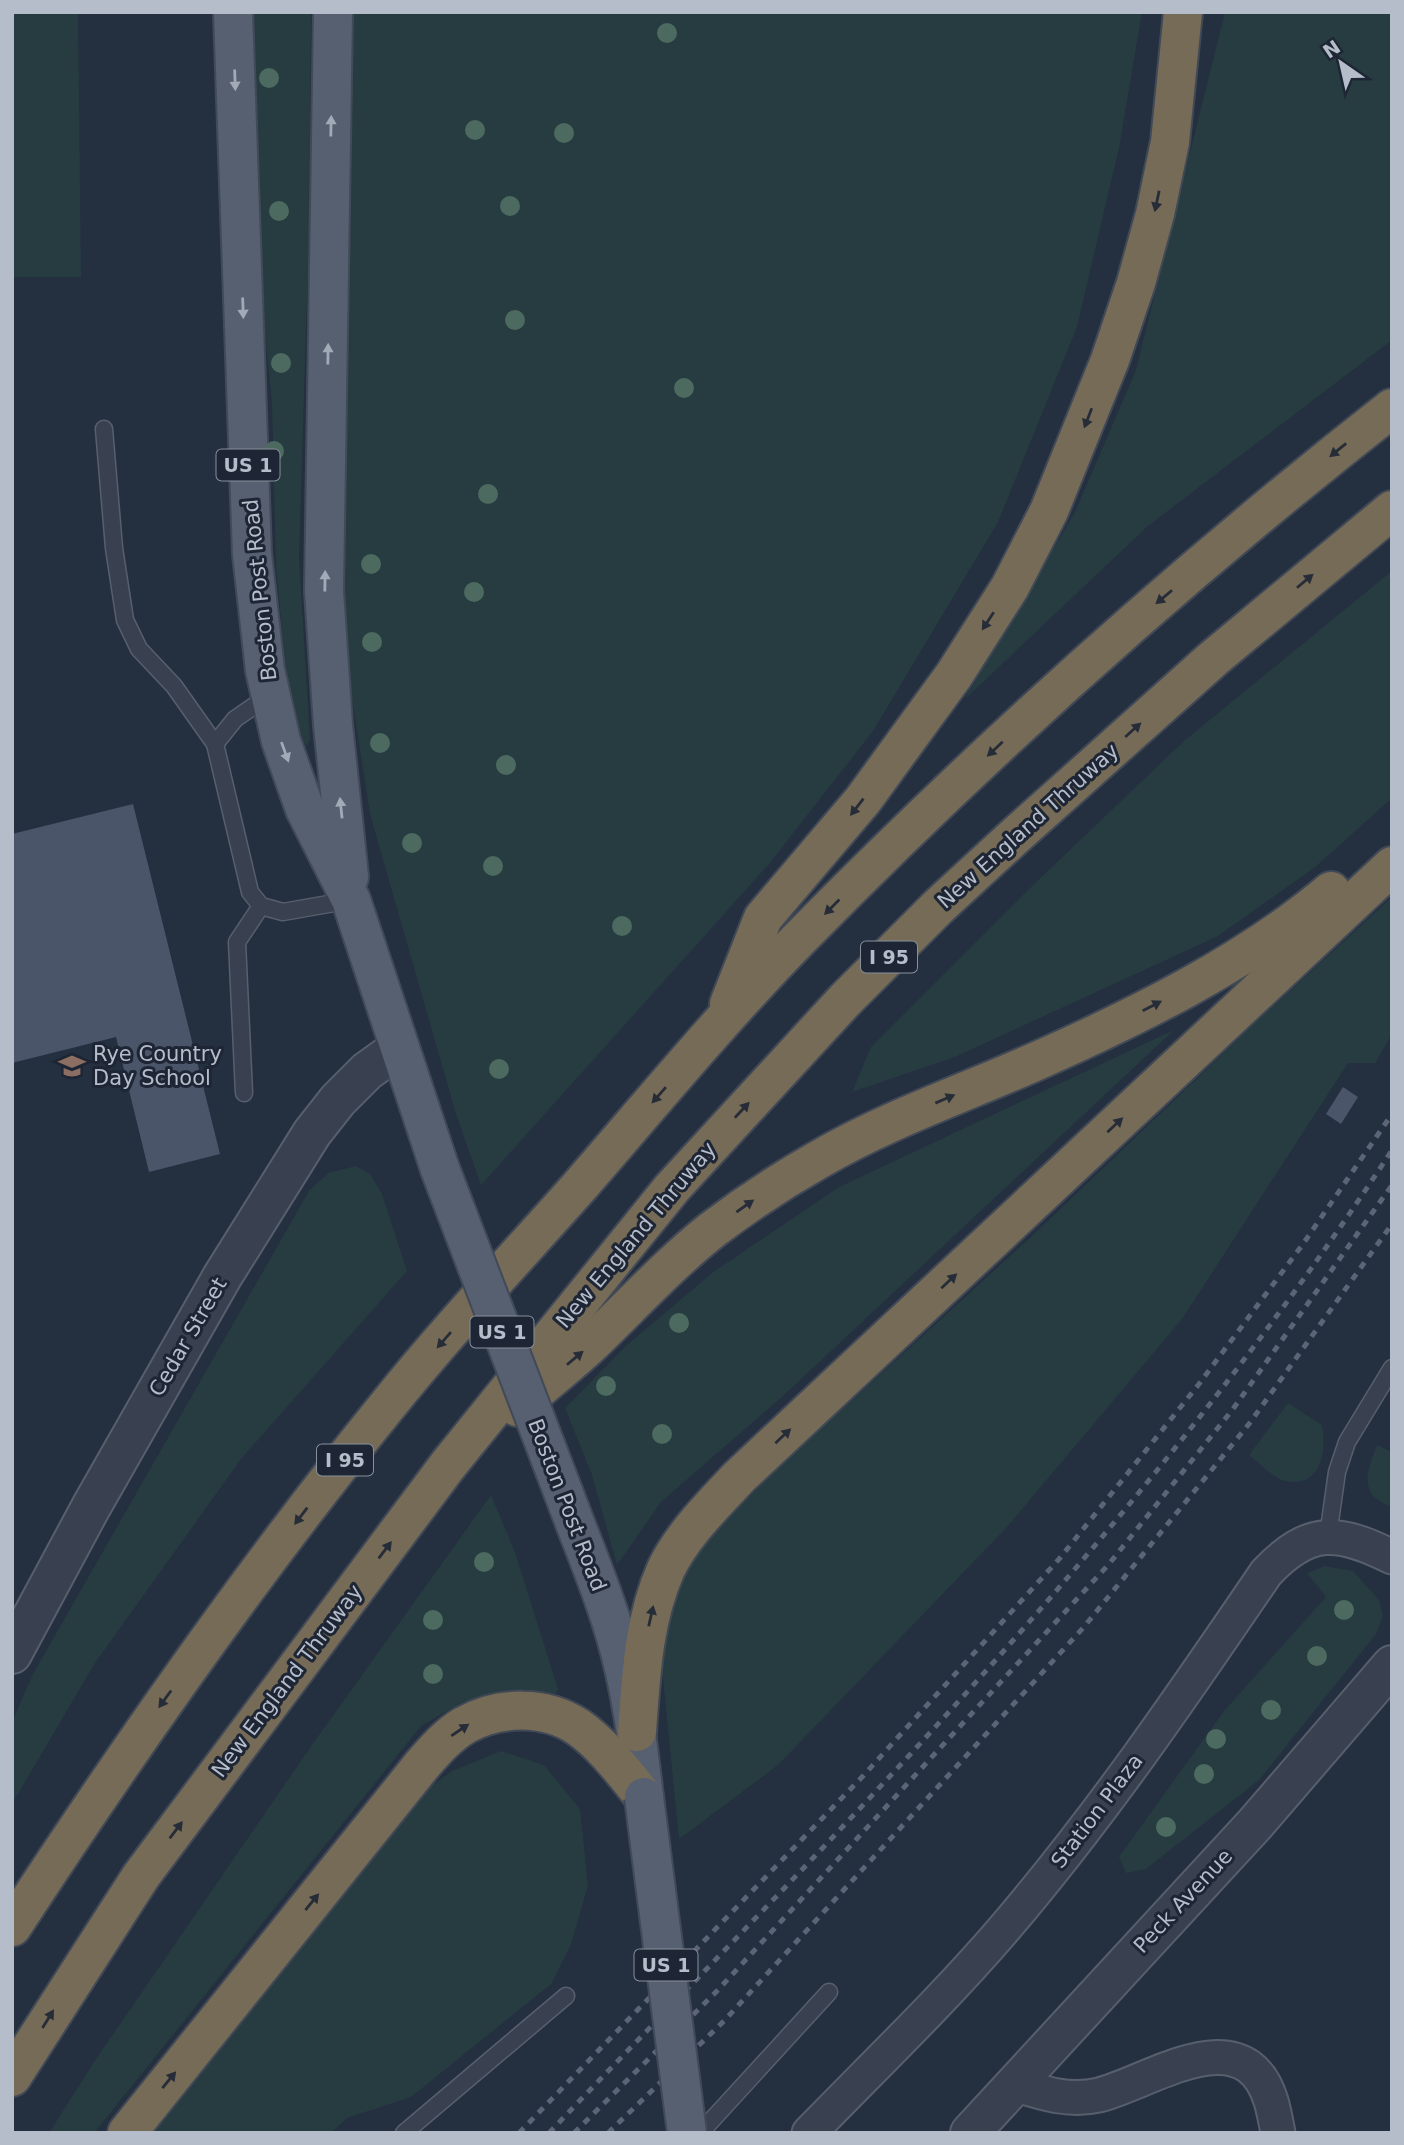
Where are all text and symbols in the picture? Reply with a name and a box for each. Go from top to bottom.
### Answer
north arrow [1306,28,1376,98]
text: N [1319,35,1344,62]
one-way arrow [230,70,241,92]
one-way arrow [325,115,337,137]
one-way arrow [1152,190,1163,212]
one-way arrow [237,297,249,319]
one-way arrow [322,342,334,364]
one-way arrow [1083,407,1094,428]
one-way arrow [1330,443,1348,458]
road number: US 1 [216,450,280,480]
street label: Boston Post Road [239,498,281,682]
one-way arrow [319,570,330,592]
one-way arrow [1296,574,1313,589]
one-way arrow [1155,589,1173,605]
one-way arrow [982,612,995,631]
one-way arrow [1124,722,1142,738]
street label: New England Thruway [933,738,1123,914]
one-way arrow [987,741,1004,758]
one-way arrow [280,742,291,763]
one-way arrow [336,797,347,819]
one-way arrow [850,798,865,816]
one-way arrow [824,899,841,915]
road number: I 95 [861,942,917,973]
one-way arrow [1142,1000,1162,1011]
place label: Rye Country Day School [93,1042,222,1090]
school or university icon: Rye Country Day School [57,1051,87,1081]
one-way arrow [651,1086,667,1104]
one-way arrow [935,1094,956,1105]
one-way arrow [733,1102,749,1119]
one-way arrow [1106,1117,1124,1133]
street label: New England Thruway [551,1137,721,1333]
one-way arrow [736,1199,754,1213]
street label: Cedar Street [144,1273,232,1401]
one-way arrow [940,1273,957,1289]
road number: US 1 [470,1316,534,1348]
one-way arrow [436,1331,452,1349]
one-way arrow [567,1351,584,1366]
street label: Boston Post Road [523,1415,611,1595]
one-way arrow [774,1429,791,1445]
road number: I 95 [317,1444,373,1476]
one-way arrow [293,1507,308,1525]
one-way arrow [378,1541,392,1559]
street label: New England Thruway [207,1580,367,1782]
one-way arrow [645,1605,656,1627]
one-way arrow [159,1690,173,1708]
one-way arrow [450,1724,469,1737]
street label: Station Plaza [1046,1749,1148,1873]
one-way arrow [168,1821,182,1839]
street label: Peck Avenue [1129,1844,1237,1958]
one-way arrow [304,1894,319,1911]
road number: US 1 [634,1950,698,1980]
one-way arrow [42,2009,55,2028]
one-way arrow [162,2071,177,2089]

